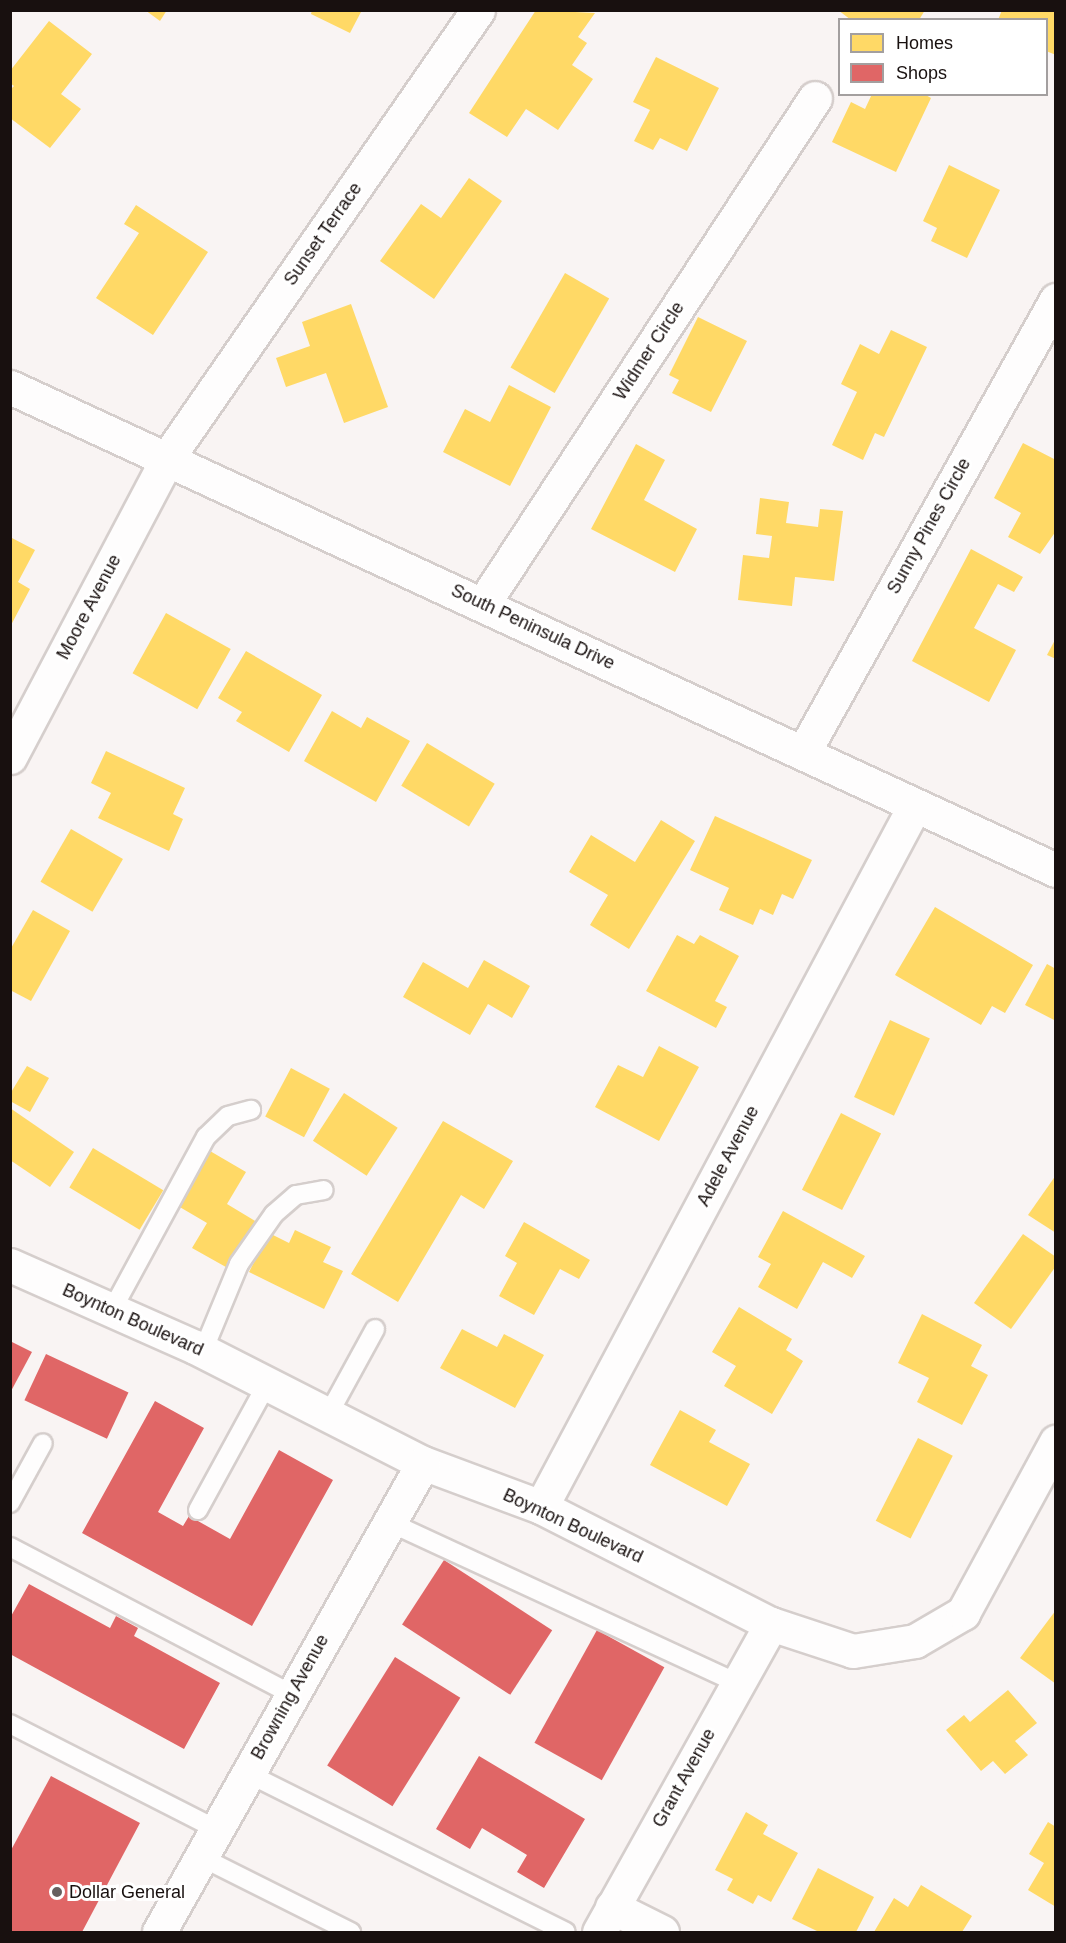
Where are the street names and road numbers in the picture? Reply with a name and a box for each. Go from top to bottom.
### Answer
street label: Sunset Terrace [279,178,367,290]
street label: Widmer Circle [609,298,689,404]
street label: Sunny Pines Circle [883,454,975,598]
street label: Moore Avenue [52,550,126,664]
street label: South Peninsula Drive [448,580,618,674]
street label: Adele Avenue [692,1102,764,1210]
street label: Boynton Boulevard [59,1279,207,1361]
street label: Boynton Boulevard [500,1484,646,1568]
street label: Browning Avenue [246,1630,334,1764]
street label: Grant Avenue [648,1724,720,1832]

